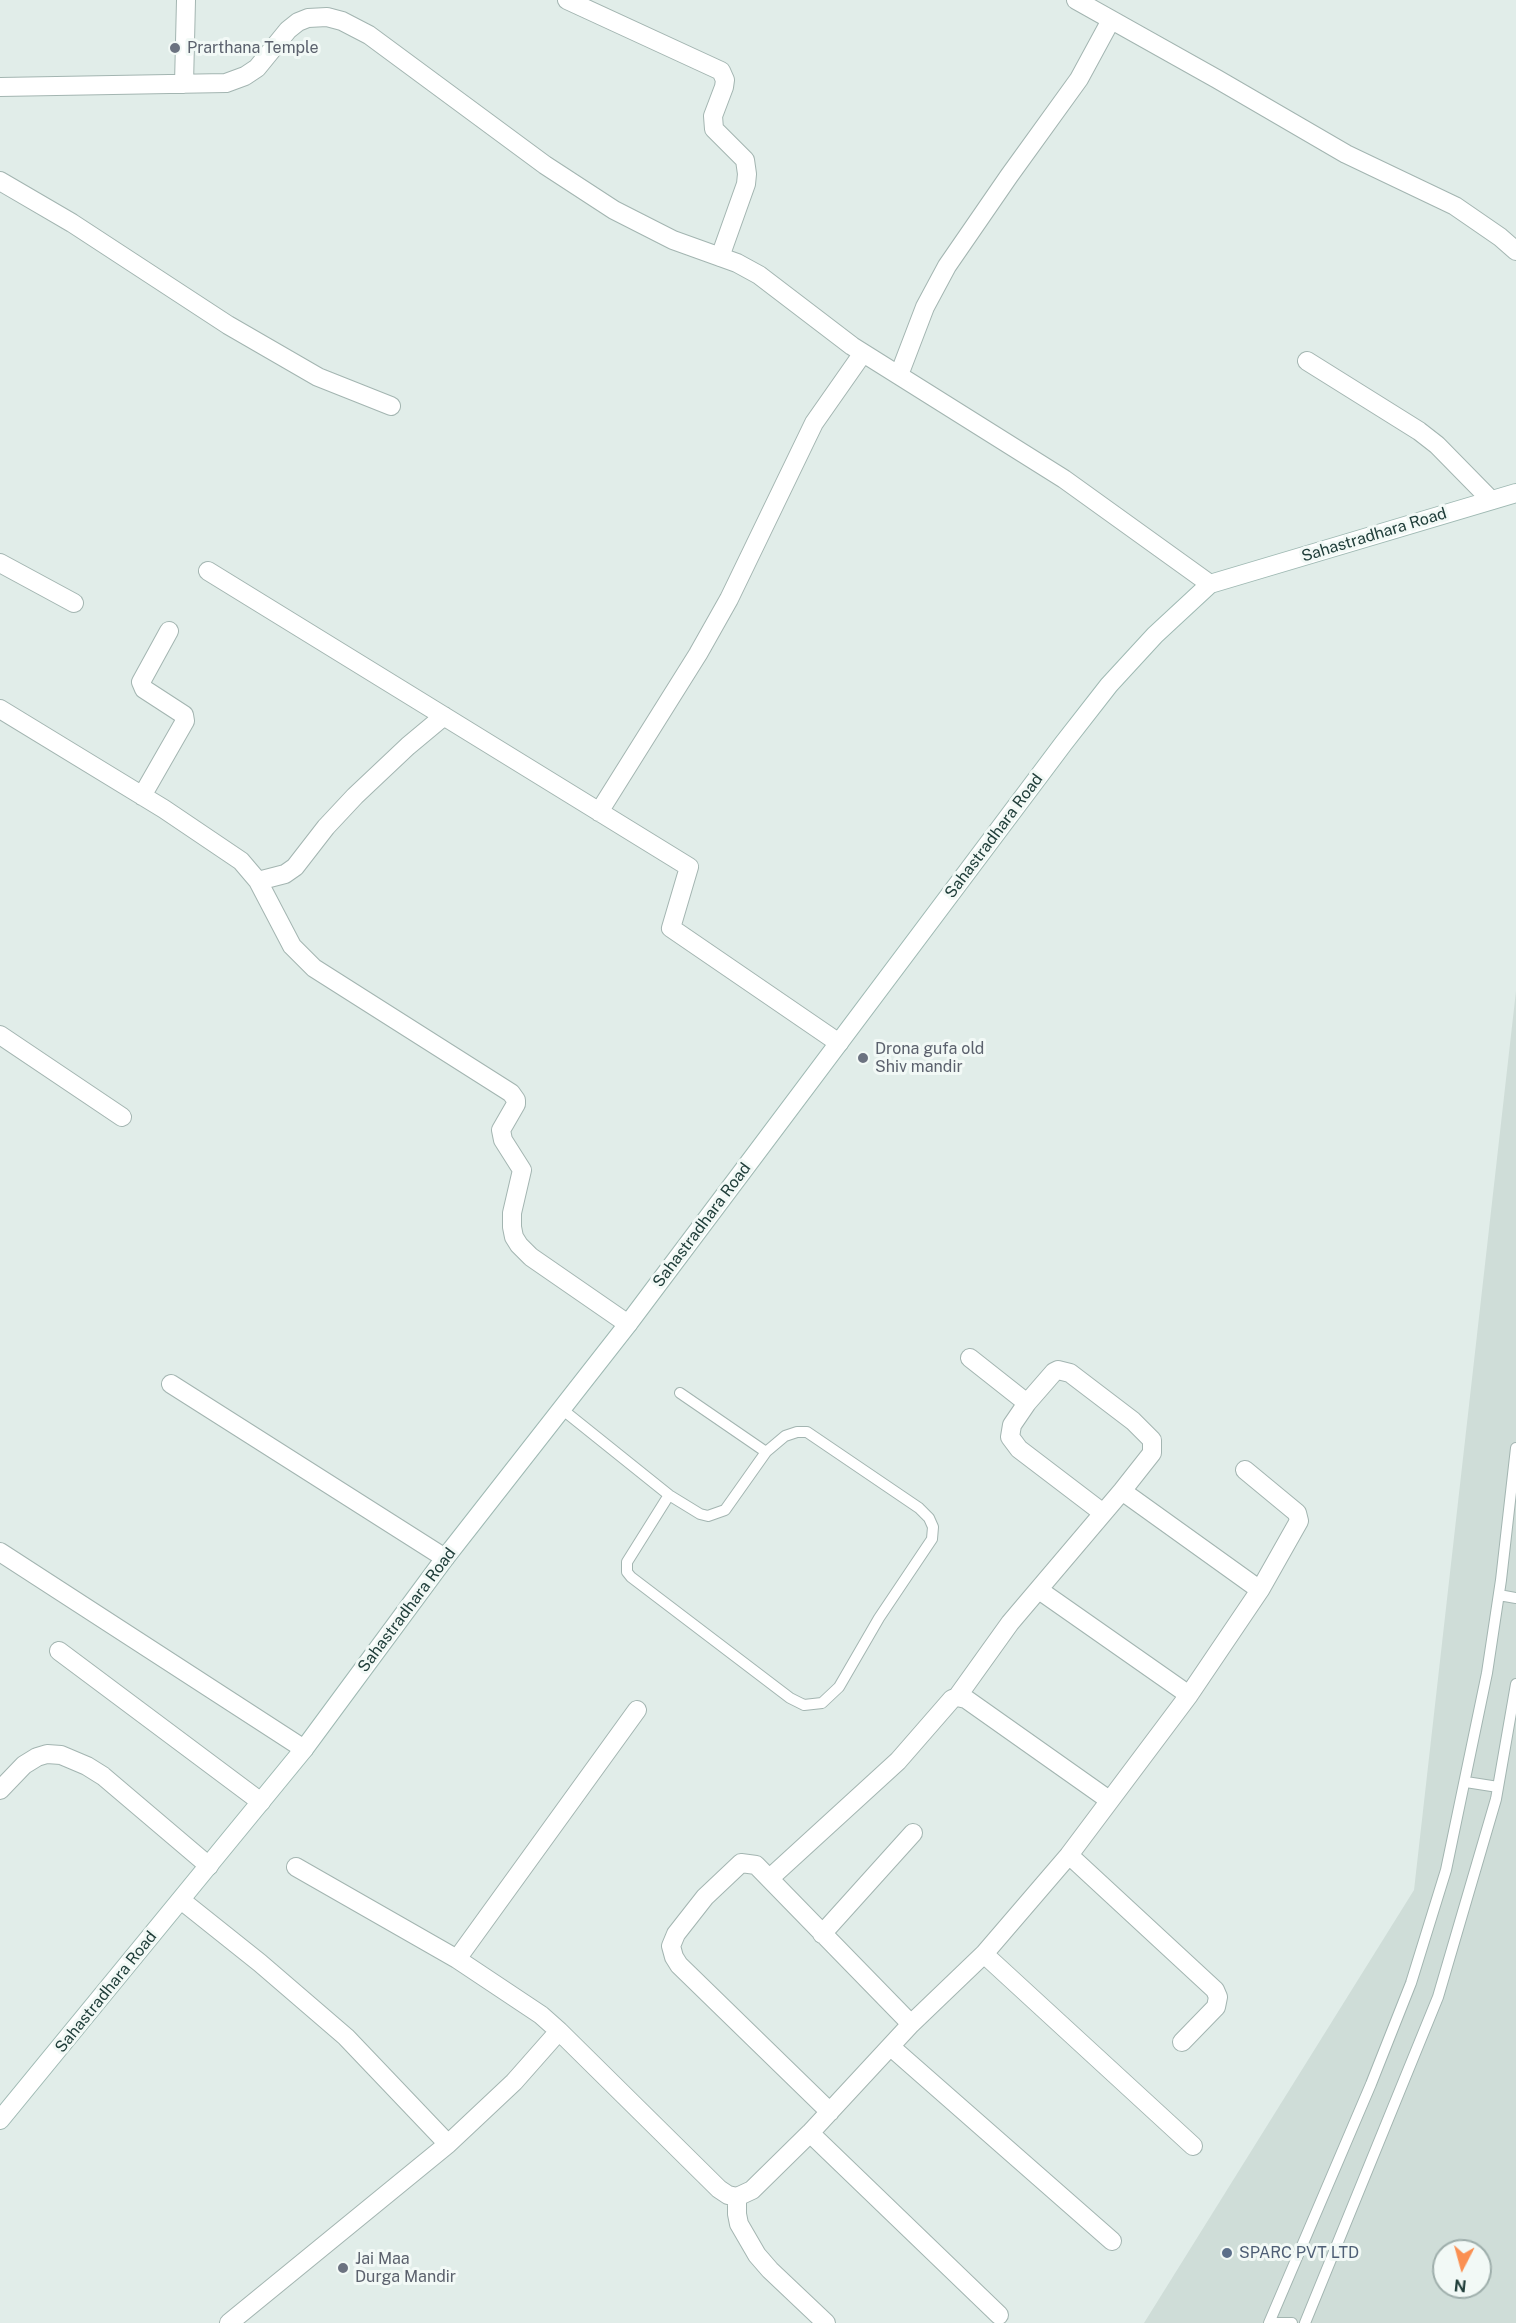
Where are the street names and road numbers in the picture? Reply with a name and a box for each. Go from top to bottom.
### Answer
street label: Sahastradhara Road [1299,504,1449,566]
street label: Sahastradhara Road [941,770,1047,902]
street label: Sahastradhara Road [649,1159,755,1291]
street label: Sahastradhara Road [354,1544,460,1676]
street label: Sahastradhara Road [51,1927,161,2057]

